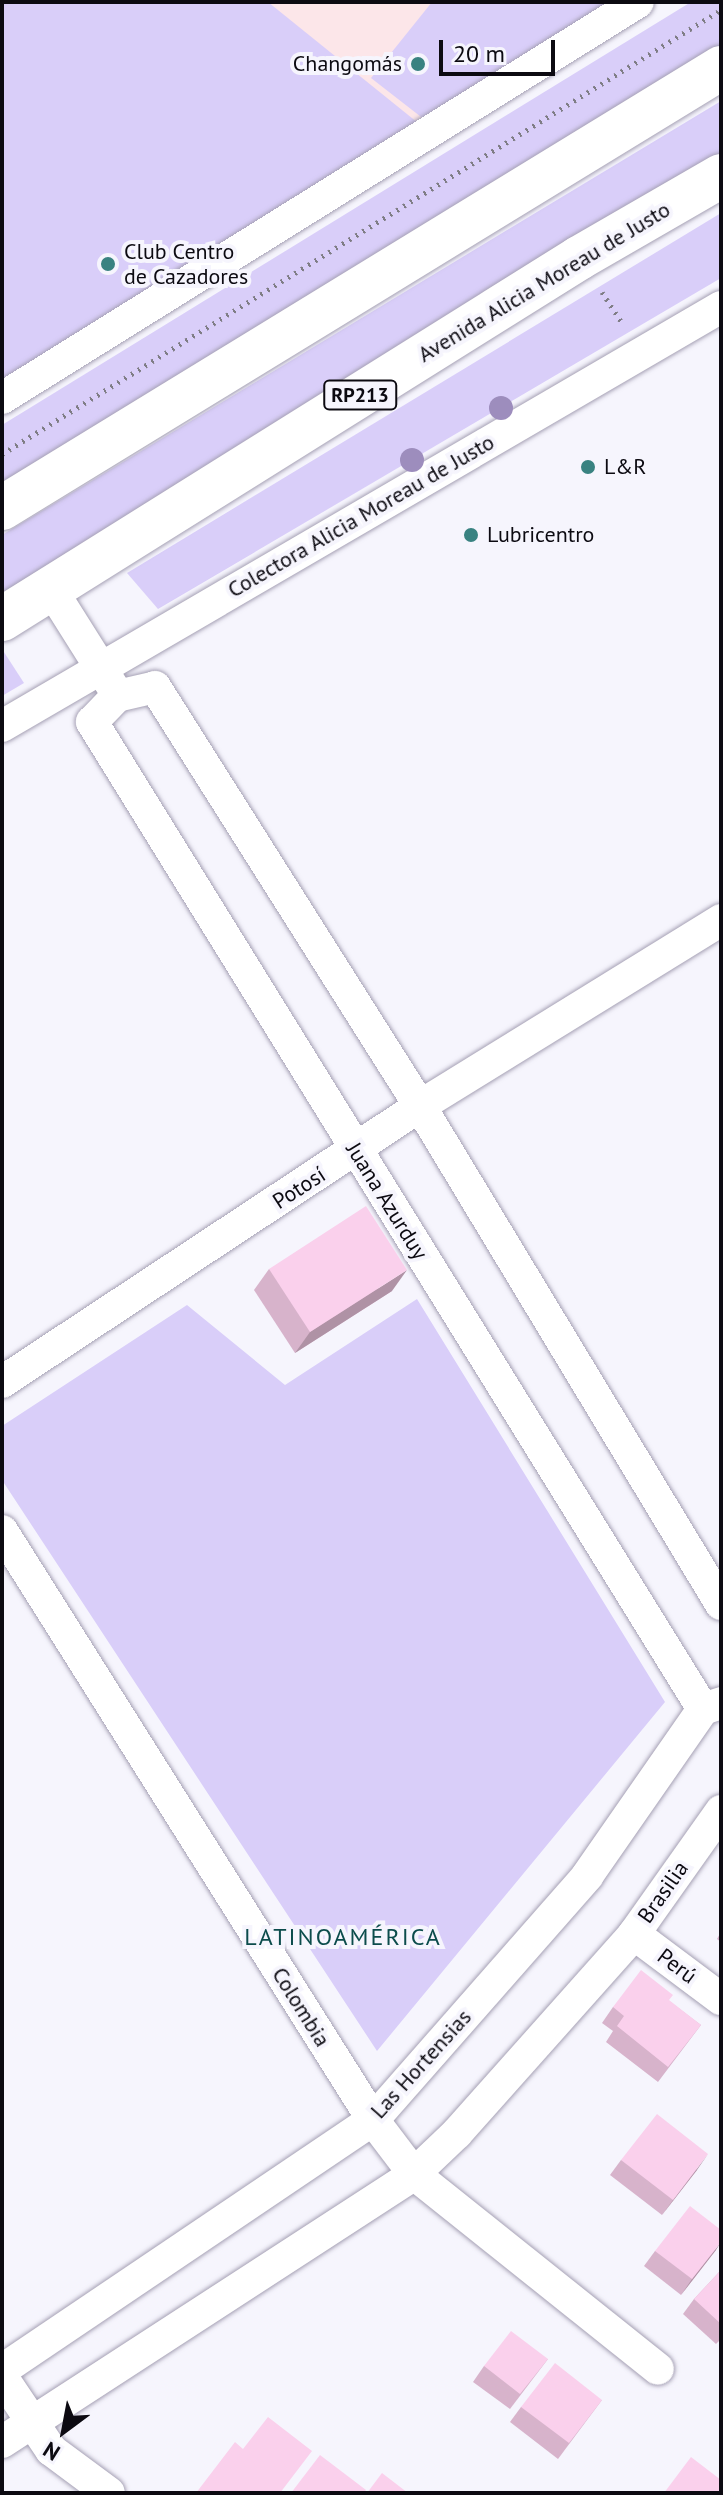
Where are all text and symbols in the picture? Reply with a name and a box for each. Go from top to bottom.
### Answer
scale bar [443,24,559,74]
text: 20 m [453,38,505,69]
place label: Changomás [293,51,402,77]
marker: Changomás [409,55,427,73]
street label: Avenida Alicia Moreau de Justo [413,196,675,368]
place label: Club Centro de Cazadores [124,238,248,290]
marker: Club Centro de Cazadores [99,255,117,273]
road number: RP213 [322,379,398,411]
street label: Colectora Alicia Moreau de Justo [223,429,499,603]
place label: L&R [604,454,646,480]
marker: L&R [579,458,597,476]
place label: Lubricentro [487,522,594,548]
marker: Lubricentro [462,526,480,544]
street label: Juana Azurduy [340,1137,434,1265]
street label: Potosí [268,1161,330,1215]
street label: Brasilia [632,1856,694,1928]
district label: LATINOAMÉRICA [244,1923,442,1951]
street label: Perú [652,1943,702,1989]
street label: Colombia [266,1963,336,2051]
street label: Las Hortensias [365,2004,477,2124]
north arrow [24,2391,104,2471]
text: N [38,2436,65,2467]

